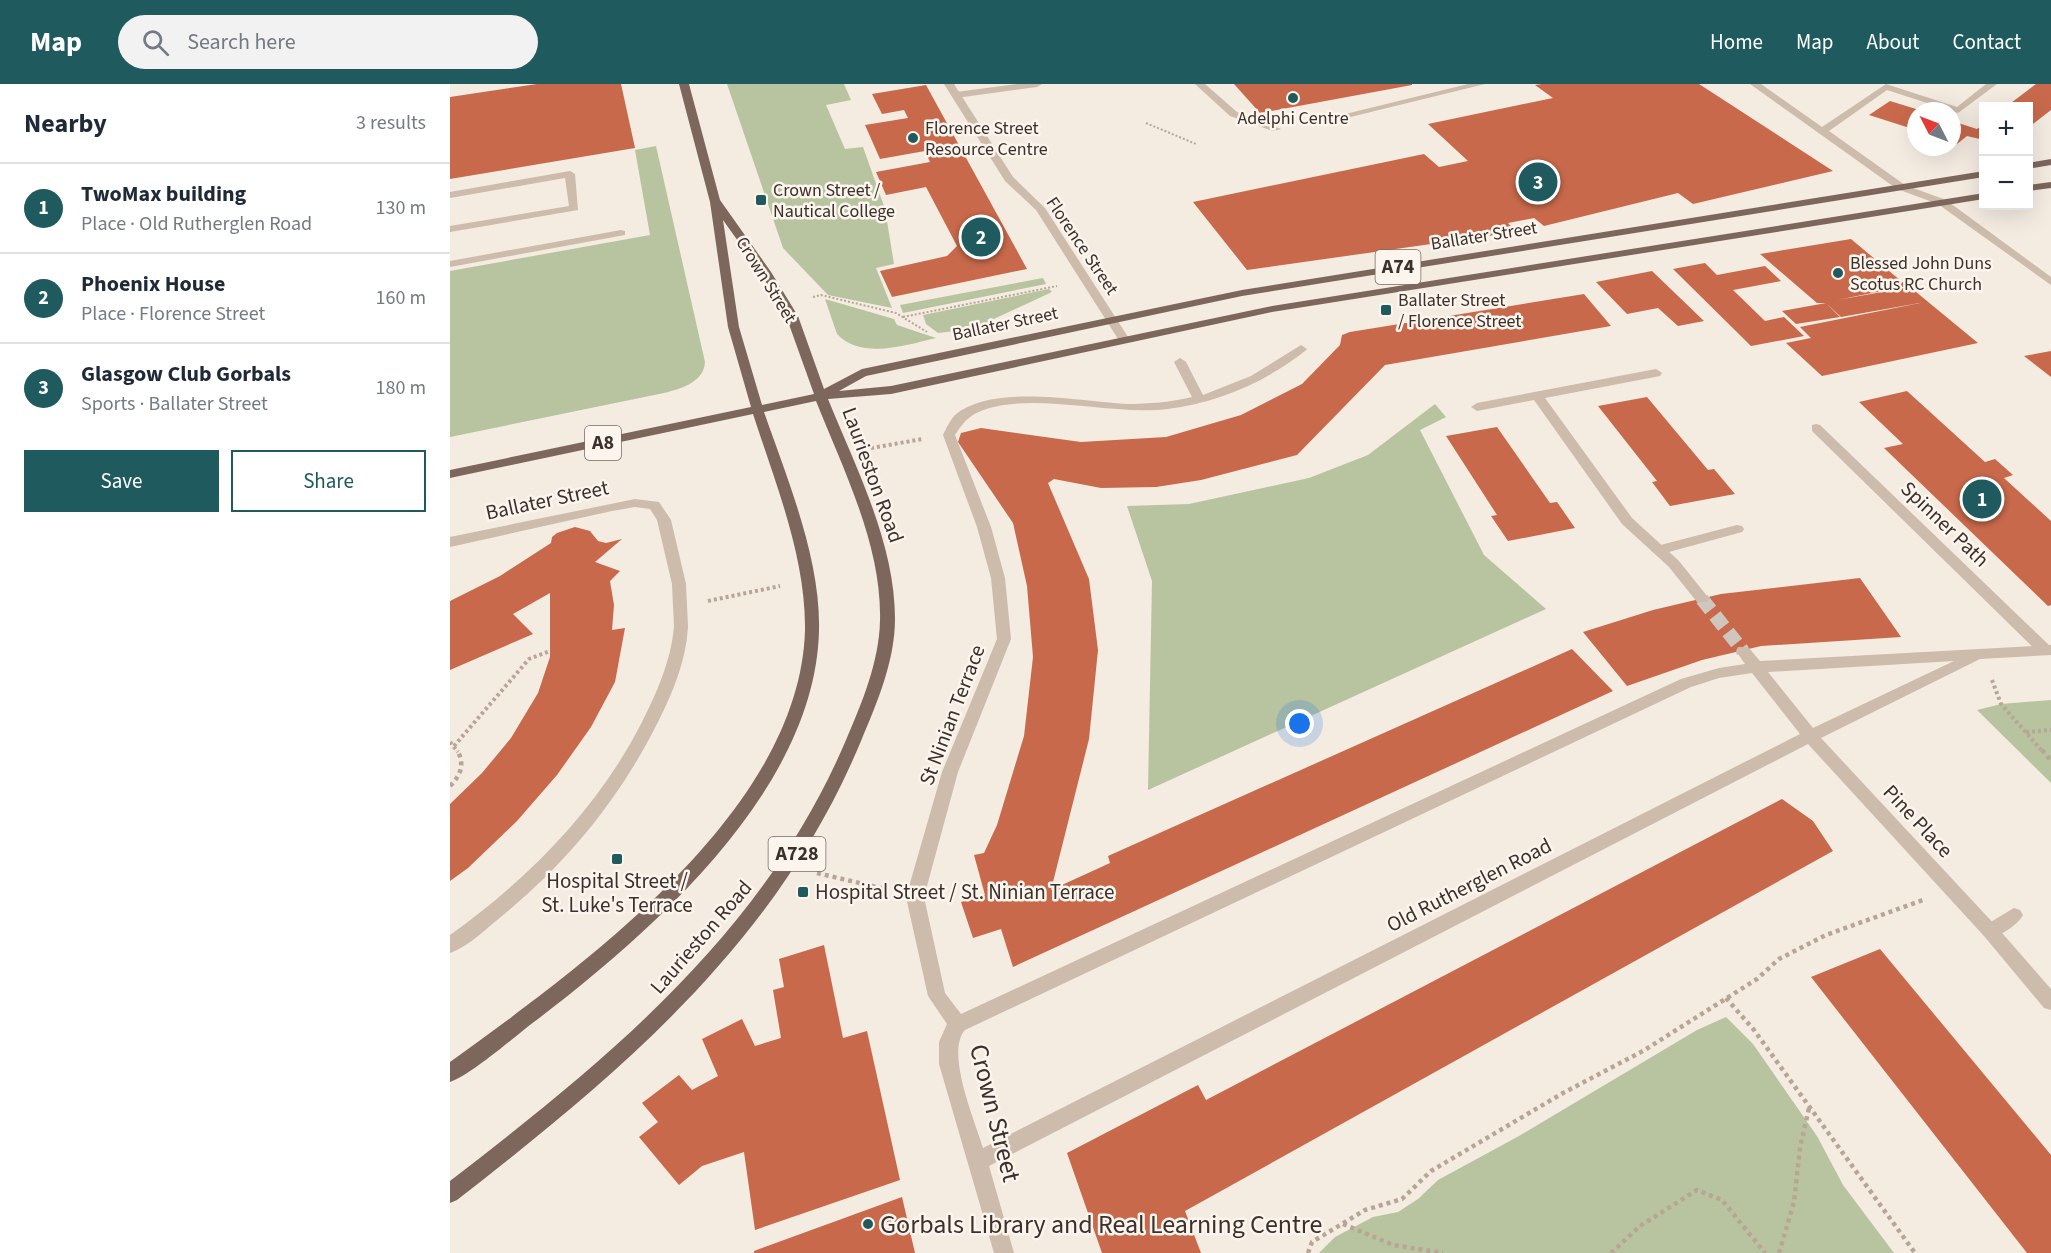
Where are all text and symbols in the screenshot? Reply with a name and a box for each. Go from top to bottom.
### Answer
search box [118,15,538,69]
text: Map [30,22,82,62]
icon: search [139,26,172,59]
text: Search here [187,26,296,58]
text: Home [1710,27,1763,57]
text: Map [1796,27,1834,57]
text: About [1867,27,1919,57]
text: Contact [1952,27,2021,57]
marker: Adelphi Centre [1286,91,1300,105]
north arrow [1907,102,1961,156]
map controls [1979,102,2033,210]
button: + [1979,102,2033,156]
text: Nearby [24,105,107,142]
place label: Adelphi Centre [1237,106,1349,131]
text: 3 results [356,109,426,137]
place label: Florence Street Resource Centre [925,116,1048,162]
marker: Florence Street Resource Centre [906,131,920,145]
button: − [1979,156,2033,210]
pin: 3 [1518,160,1558,204]
text: TwoMax building [81,178,246,210]
place label: Crown Street / Nautical College [773,178,895,224]
street label: Florence Street [1040,192,1124,300]
marker: Crown Street / Nautical College [754,193,768,207]
text: 1 [38,194,49,222]
text: 130 m [376,194,426,222]
text: Place · Old Rutherglen Road [81,210,312,238]
pin: 2 [962,214,1000,260]
street label: Ballater Street [1429,215,1539,257]
street label: Crown Street [730,232,802,328]
road number: A74 [1376,250,1420,284]
place label: Blessed John Duns Scotus RC Church [1850,251,1992,297]
marker: Blessed John Duns Scotus RC Church [1831,266,1845,280]
text: Phoenix House [81,268,225,300]
text: 2 [38,284,49,312]
text: 160 m [376,284,426,312]
place label: Ballater Street / Florence Street [1398,288,1521,334]
text: Place · Florence Street [81,300,265,328]
street label: Ballater Street [950,301,1060,347]
marker: Ballater Street / Florence Street [1379,303,1393,317]
text: Glasgow Club Gorbals [81,358,291,390]
text: 3 [38,374,49,402]
text: 180 m [376,374,426,402]
text: Sports · Ballater Street [81,390,268,418]
street label: Laurieston Road [835,403,911,547]
road number: A8 [585,426,621,460]
button: Save [24,450,219,512]
button: Share [231,450,426,512]
street label: Ballater Street [483,472,611,528]
street label: Spinner Path [1894,474,1996,574]
pin: 1 [1962,476,2002,522]
street label: St Ninian Terrace [911,640,993,790]
your location [1285,709,1314,738]
street label: Pine Place [1876,778,1960,864]
street label: Old Rutherglen Road [1381,830,1557,940]
road number: A728 [768,837,826,871]
marker: Hospital Street / St. Luke's Terrace [610,852,624,866]
place label: Hospital Street / St. Luke's Terrace [541,866,693,920]
street label: Laurieston Road [643,873,759,1001]
place label: Hospital Street / St. Ninian Terrace [815,877,1114,907]
marker: Hospital Street / St. Ninian Terrace [796,885,810,899]
street label: Crown Street [960,1040,1030,1186]
place label: Gorbals Library and Real Learning Centre [880,1206,1322,1243]
marker: Gorbals Library and Real Learning Centre [861,1217,875,1231]

